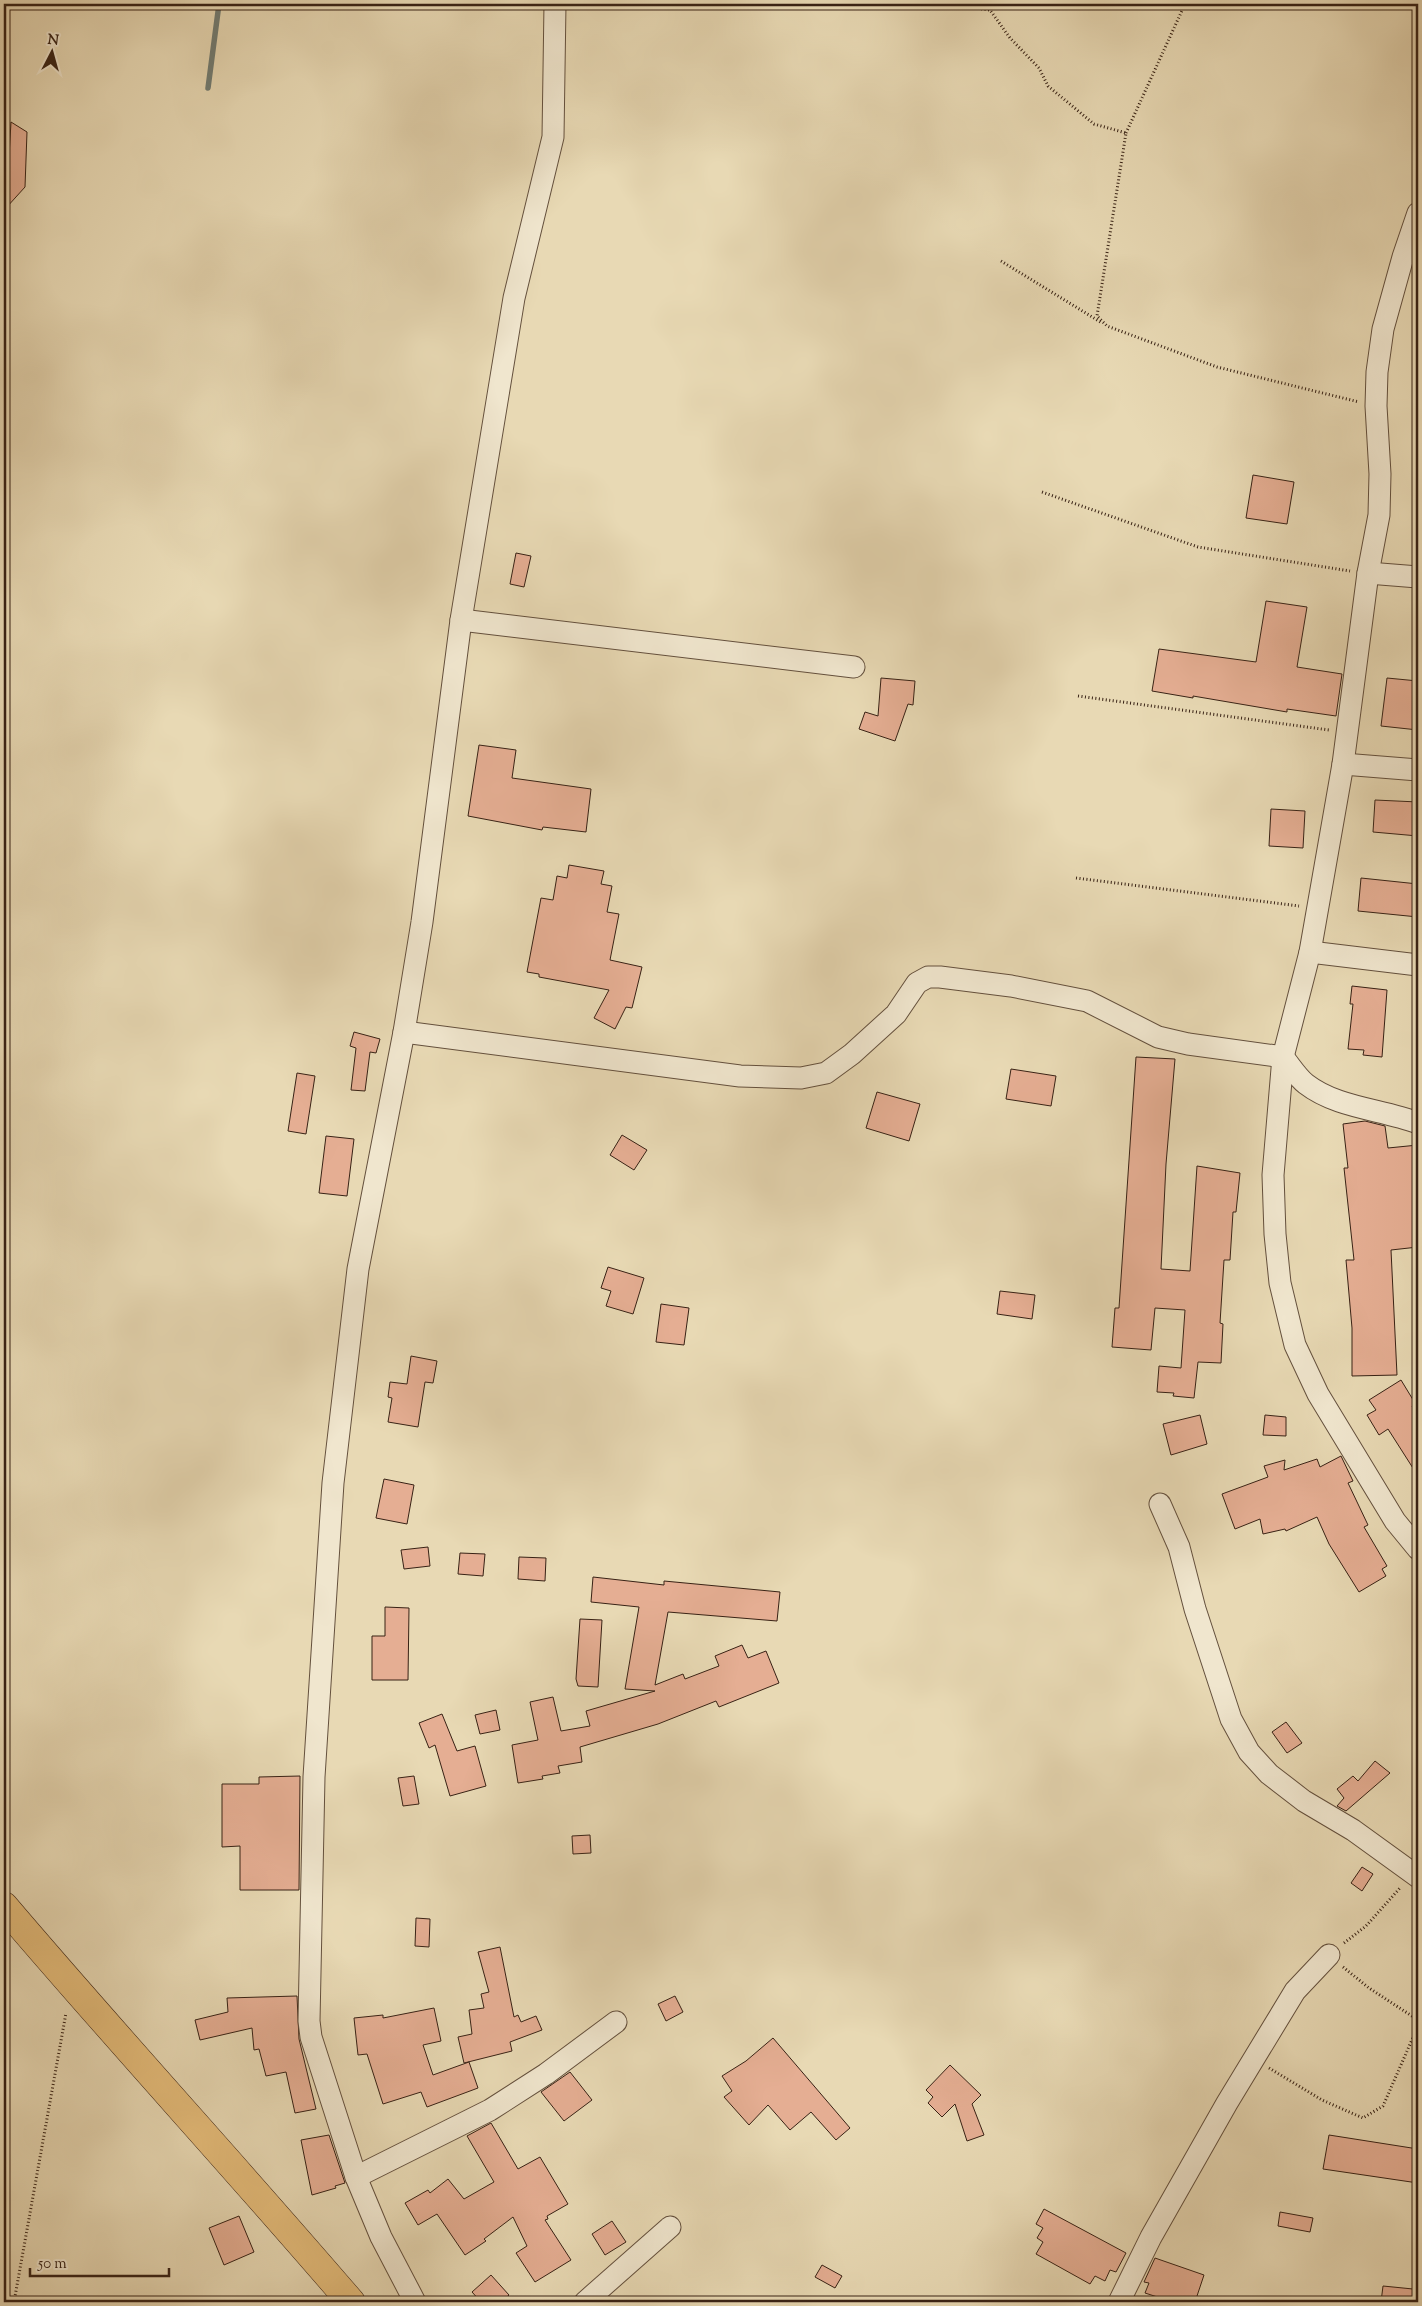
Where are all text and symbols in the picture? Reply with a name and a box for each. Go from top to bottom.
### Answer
north arrow [28,28,78,78]
text: N [47,31,60,52]
scale bar [30,2246,169,2278]
text: 50 m [37,2254,67,2275]

